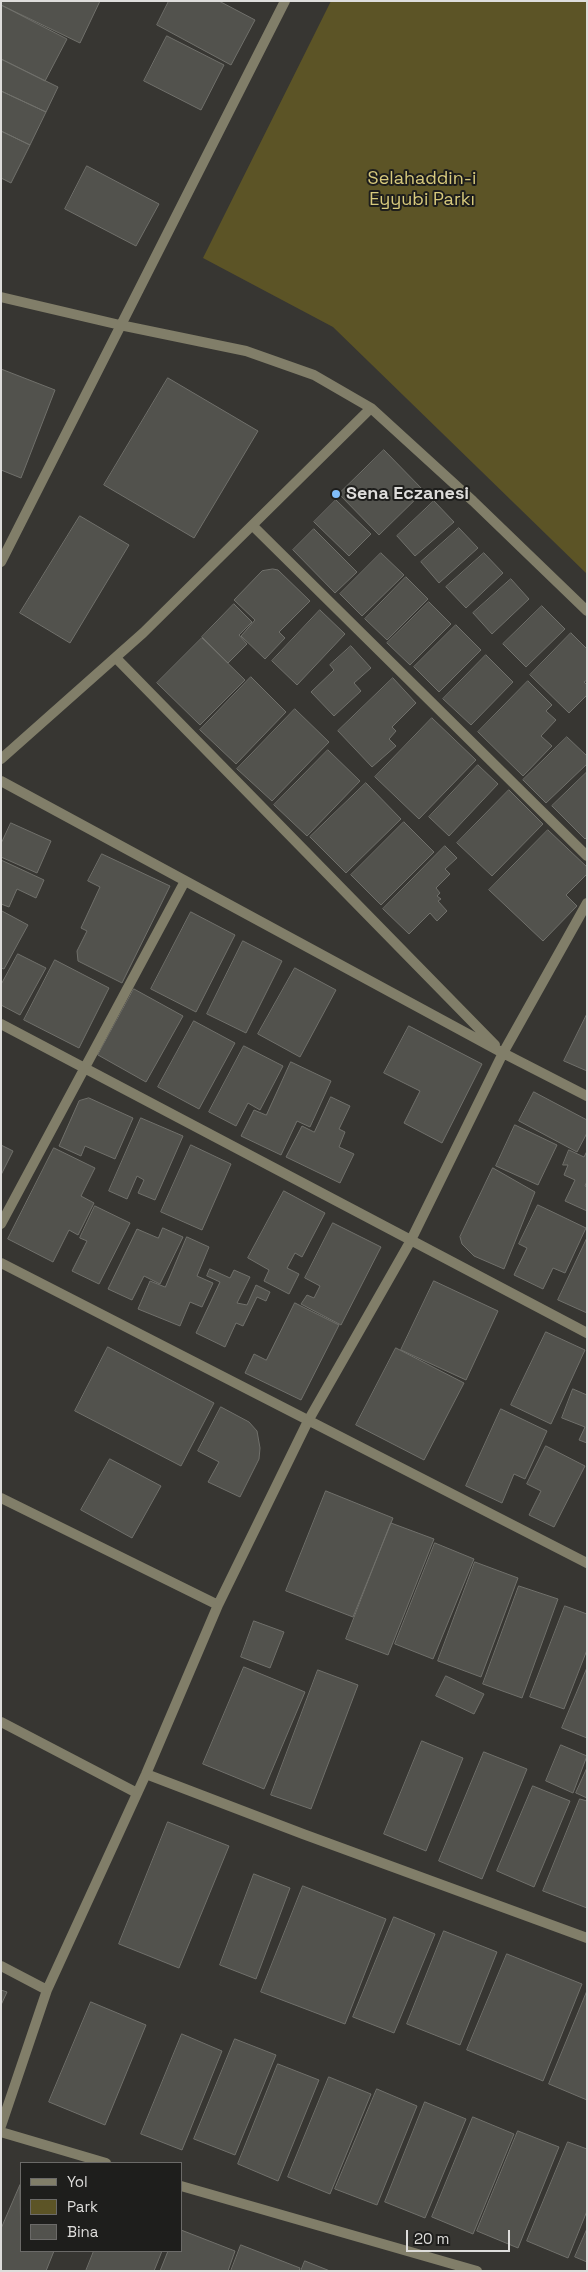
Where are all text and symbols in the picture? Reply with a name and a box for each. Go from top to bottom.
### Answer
park label: Selahaddin-i Eyyubi Parkı [368,168,476,210]
place label: Sena Eczanesi [346,483,469,505]
marker: Sena Eczanesi [330,488,342,500]
legend [20,2162,182,2252]
text: Yol [67,2172,88,2191]
text: Park [67,2197,98,2216]
scale bar [408,2220,512,2252]
text: Bina [67,2222,98,2241]
text: 20 m [414,2229,449,2248]

